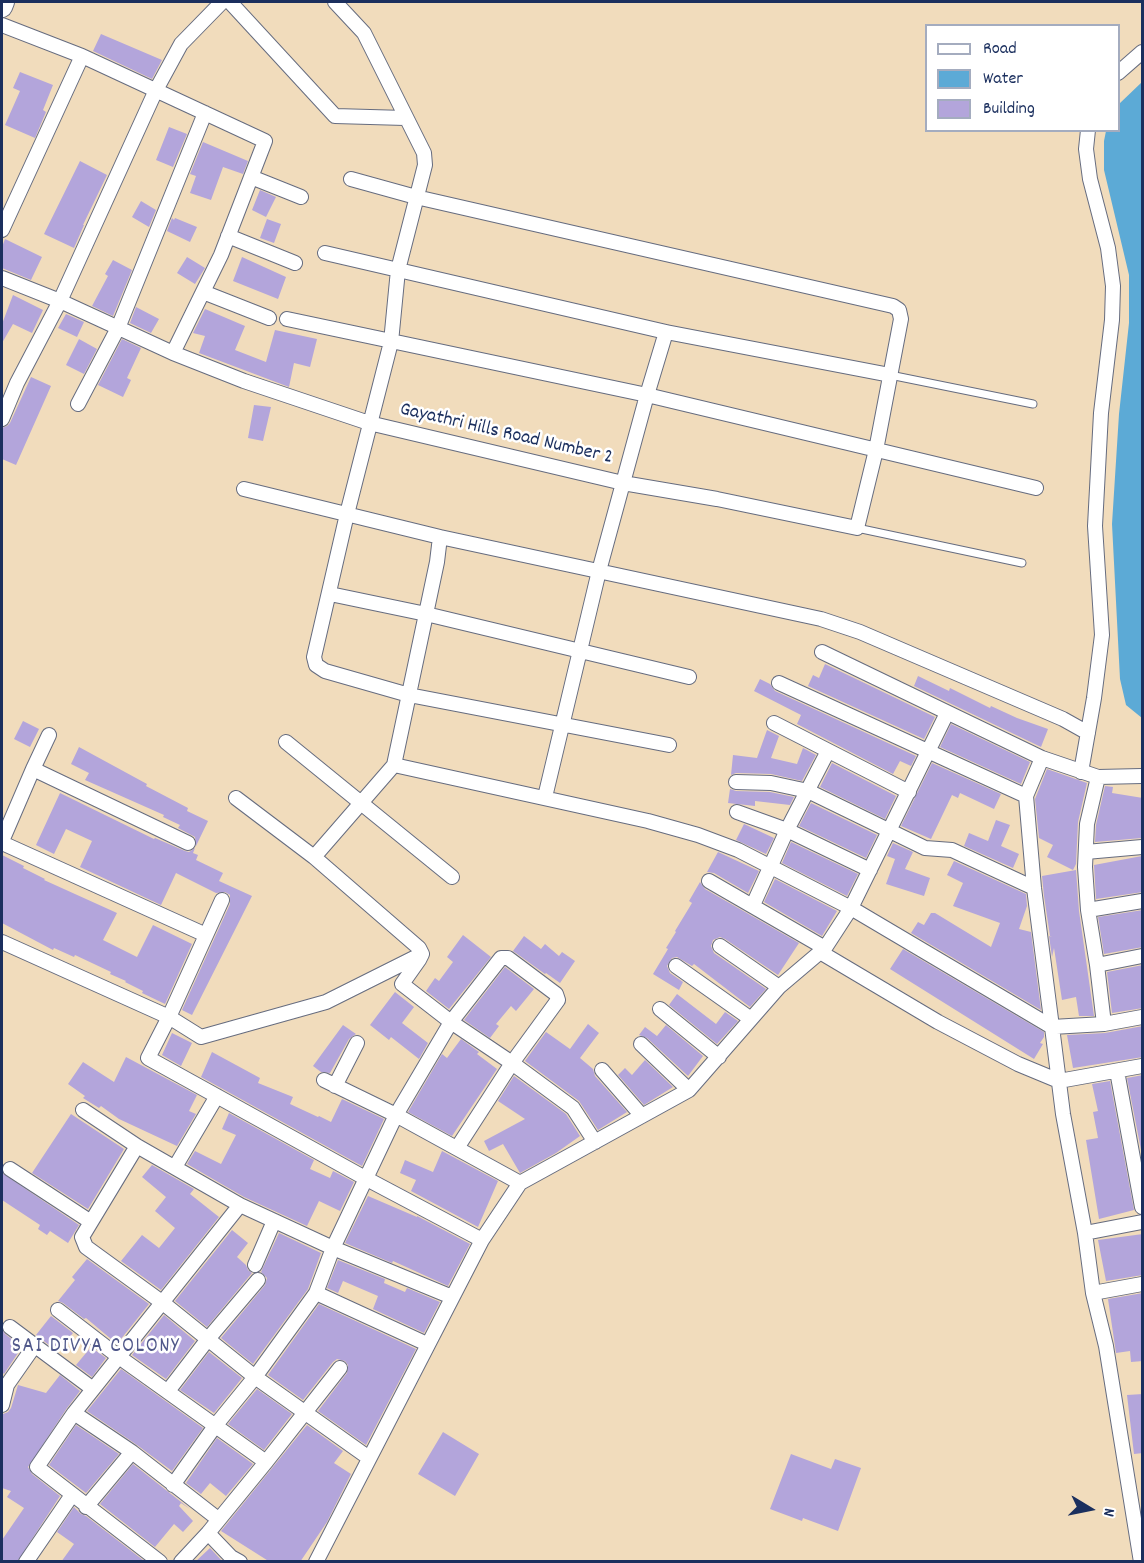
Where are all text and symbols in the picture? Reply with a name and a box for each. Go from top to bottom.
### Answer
legend [925,24,1120,132]
text: Road [983,37,1017,62]
text: Water [983,67,1023,92]
text: Building [983,97,1035,122]
street label: Gayathri Hills Road Number 2 [397,399,615,471]
district label: SAI DIVYA COLONY [12,1335,180,1361]
north arrow [1060,1479,1120,1539]
text: N [1096,1506,1120,1518]

